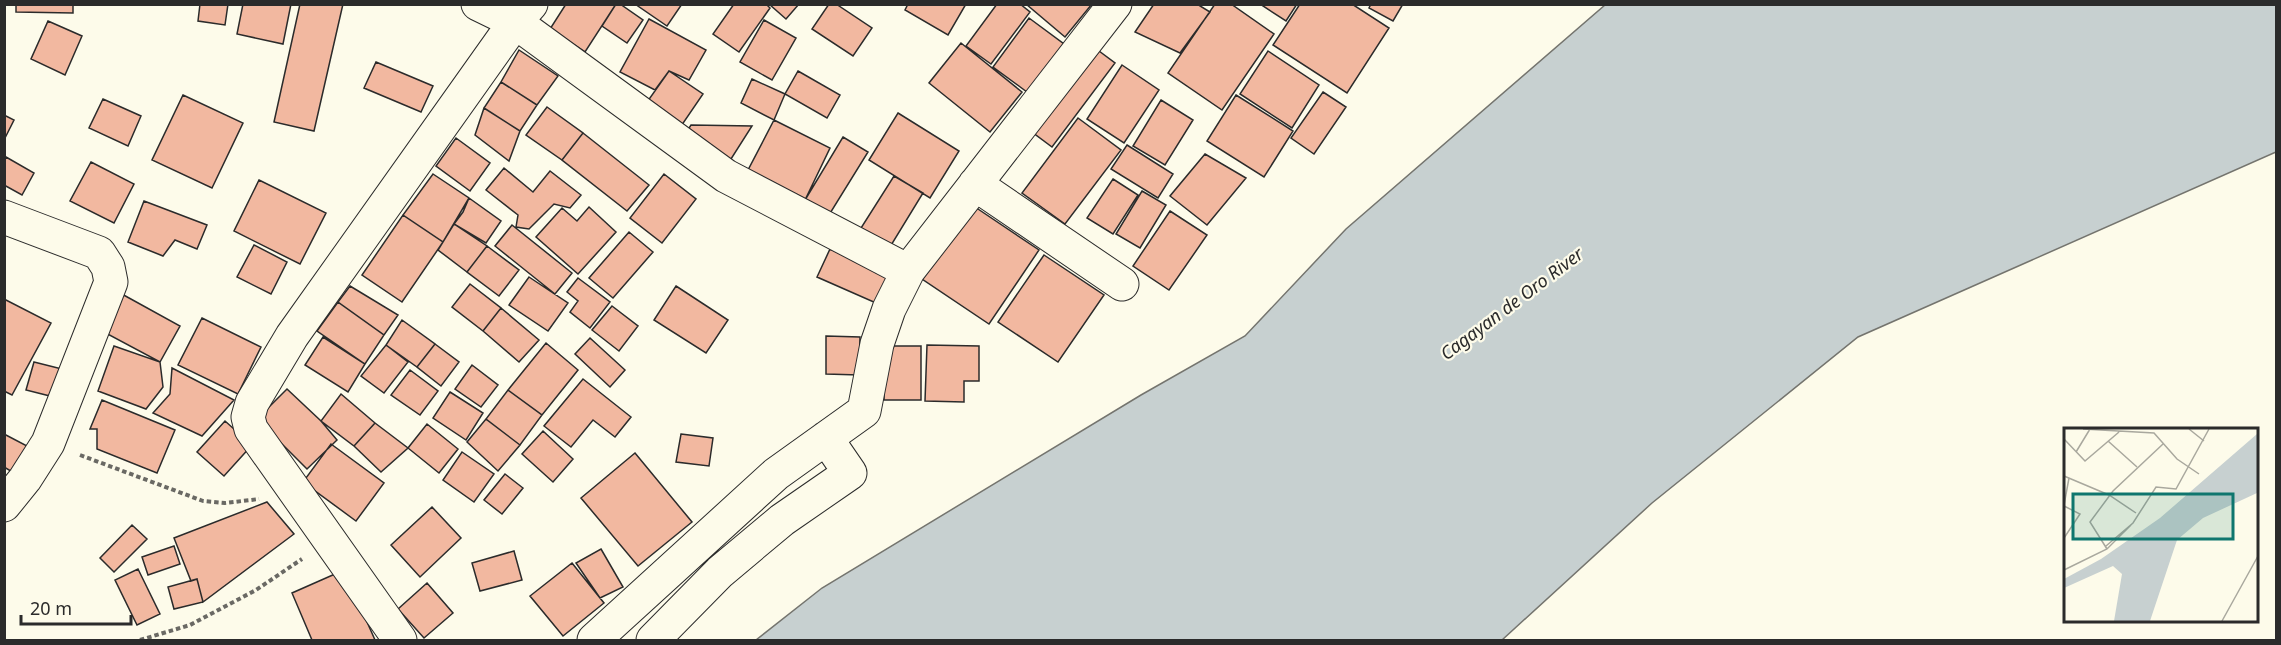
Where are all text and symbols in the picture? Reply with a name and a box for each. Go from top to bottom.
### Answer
water label: Cagayan de Oro River [1435,241,1589,365]
inset map [2064,428,2257,621]
scale bar [21,588,130,626]
text: 20 m [30,596,72,620]

